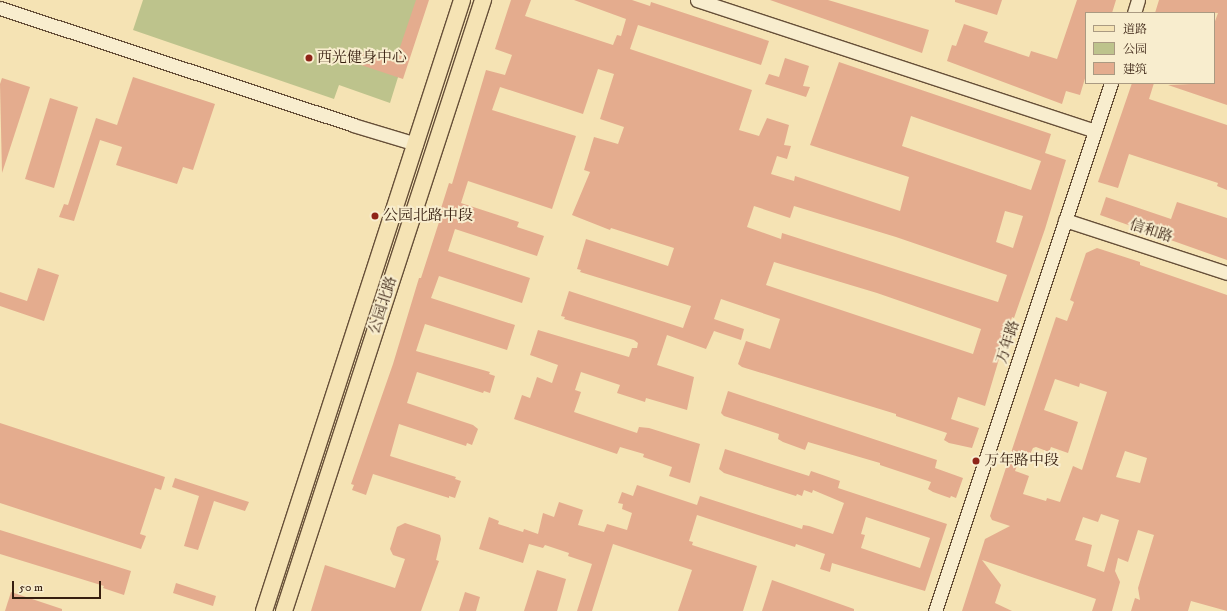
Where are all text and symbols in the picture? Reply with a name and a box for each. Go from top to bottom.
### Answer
legend [1085,12,1215,84]
text: 道路 [1123,22,1147,37]
text: 公园 [1123,42,1147,57]
place label: 西光健身中心 [317,49,407,67]
marker: 西光健身中心 [304,53,314,63]
text: 建筑 [1123,62,1147,77]
place label: 公园北路中段 [383,207,473,225]
marker: 公园北路中段 [370,211,380,221]
street label: 信和路 [1127,215,1175,247]
street label: 公园北路 [365,274,401,336]
street label: 万年路 [992,318,1024,366]
place label: 万年路中段 [984,452,1059,470]
marker: 万年路中段 [971,456,981,466]
scale bar [14,573,103,599]
text: 50 m [19,580,43,595]

